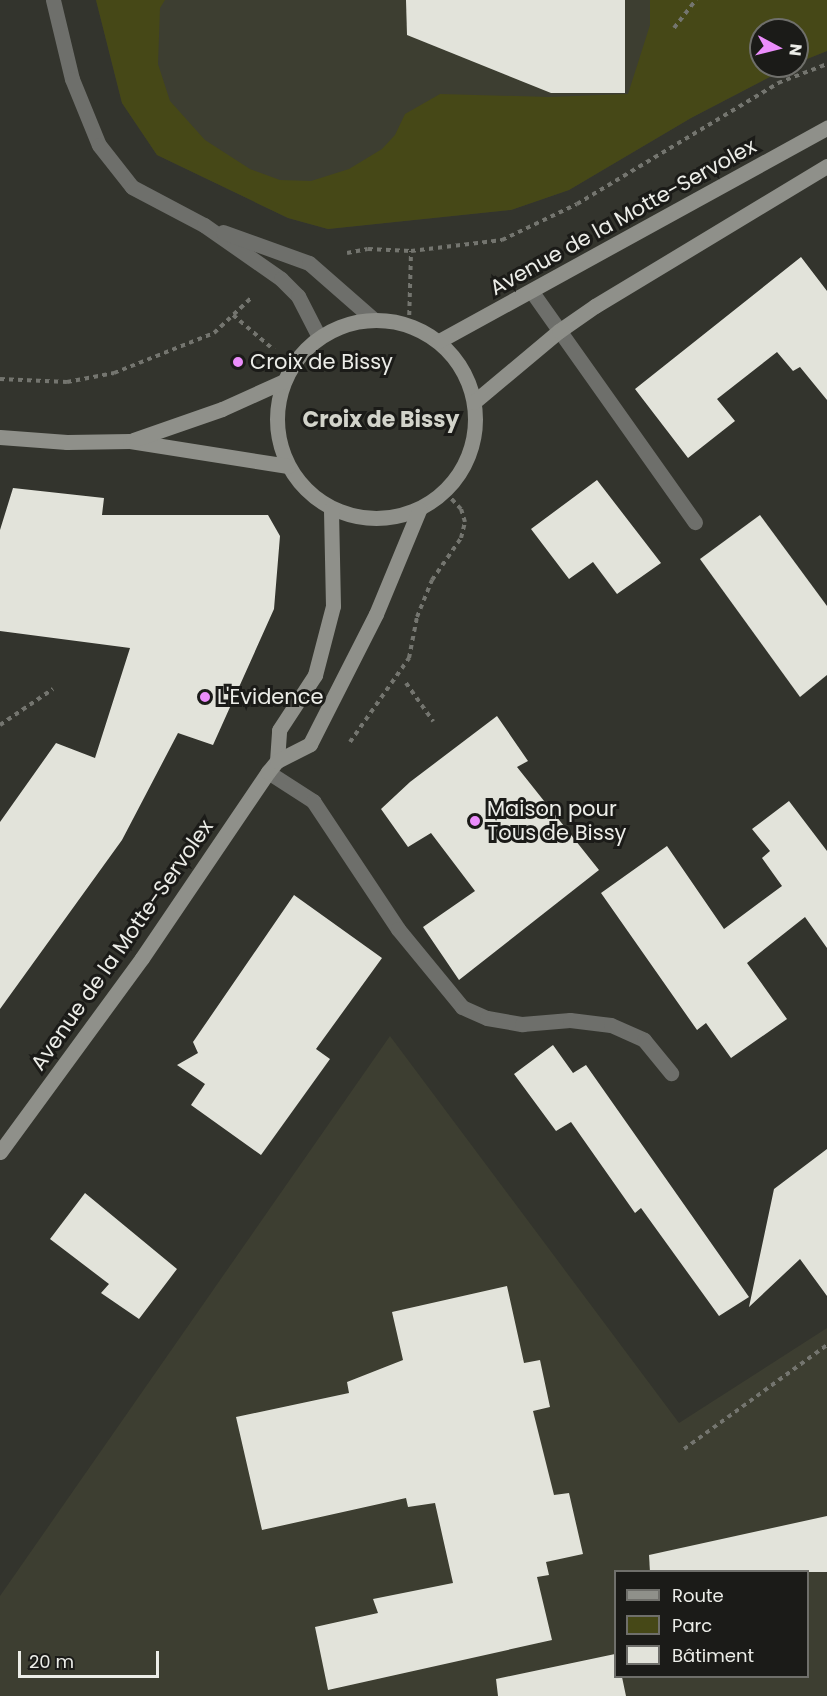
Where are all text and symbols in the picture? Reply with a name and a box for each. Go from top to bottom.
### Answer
north arrow [749,18,809,78]
text: N [783,43,808,57]
street label: Avenue de la Motte-Servolex [486,133,760,301]
place label: Croix de Bissy [250,349,393,375]
marker: Croix de Bissy [231,355,245,369]
district label: Croix de Bissy [303,407,459,433]
place label: L'Evidence [217,684,324,710]
marker: L'Evidence [198,690,212,704]
place label: Maison pour Tous de Bissy [487,796,626,846]
marker: Maison pour Tous de Bissy [468,814,482,828]
street label: Avenue de la Motte-Servolex [26,815,218,1075]
legend [614,1570,809,1678]
text: Route [672,1583,724,1608]
text: Parc [672,1613,712,1638]
scale bar [21,1639,162,1677]
text: Bâtiment [672,1643,754,1668]
text: 20 m [29,1649,74,1674]

